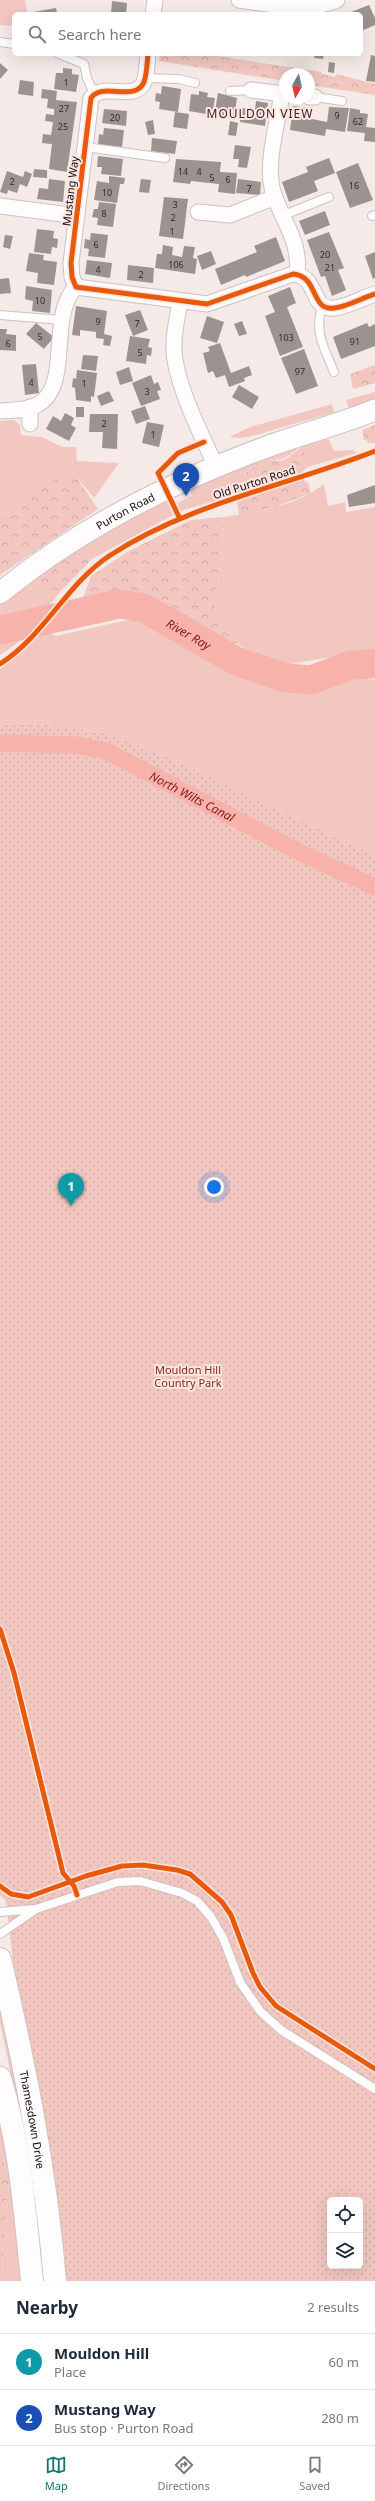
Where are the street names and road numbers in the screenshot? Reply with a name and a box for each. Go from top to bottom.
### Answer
street label: Mustang Way [58,155,82,227]
street label: Old Purton Road [211,462,297,502]
street label: Purton Road [93,488,157,532]
street label: Thamesdown Drive [17,2069,49,2170]

